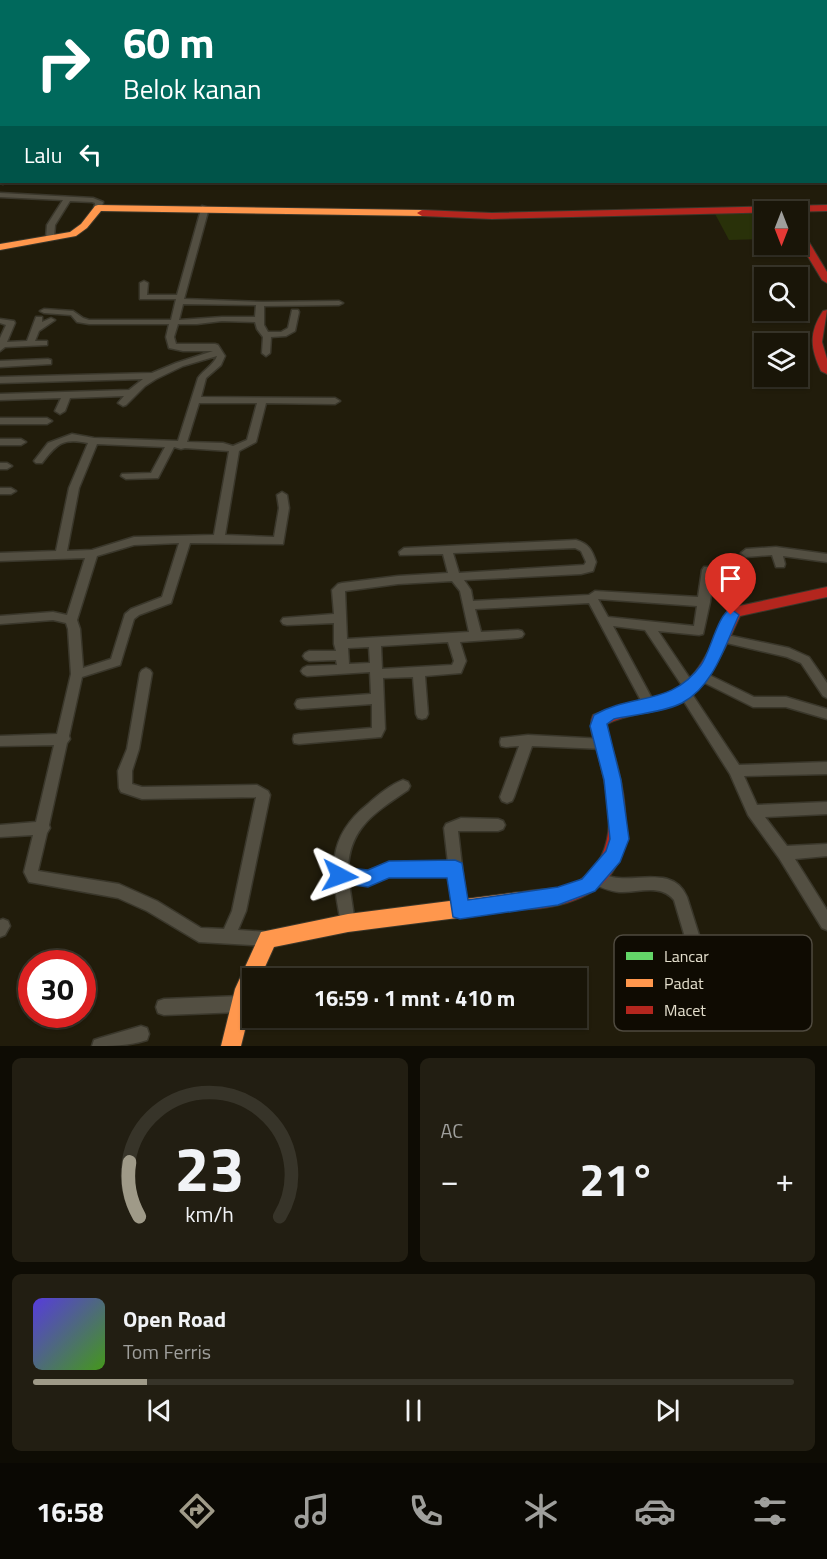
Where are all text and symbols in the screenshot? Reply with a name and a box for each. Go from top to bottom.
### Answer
text: 60 m [123,10,215,74]
icon: right [24,24,102,102]
text: Belok kanan [123,68,262,109]
text: Lalu [24,138,62,172]
icon: left [74,138,107,171]
north arrow [754,201,808,255]
map controls [754,201,808,387]
button: search [754,267,808,321]
button: layers [754,333,808,387]
pin [705,553,756,615]
icon: arrive [714,562,747,595]
position arrow [308,844,372,908]
legend [614,935,812,1031]
text: Lancar [664,944,709,968]
speed limit sign: 30 [18,950,96,1028]
text: Padat [664,971,704,995]
text: 16:59 · 1 mnt · 410 m [314,981,515,1015]
text: Macet [664,998,706,1022]
text: AC [441,1115,463,1146]
text: 23 [175,1120,245,1215]
text: 21° [579,1145,655,1213]
text: − [441,1155,459,1205]
text: + [776,1155,794,1205]
text: km/h [185,1198,234,1230]
text: Open Road [123,1302,226,1336]
text: Tom Ferris [123,1336,211,1367]
icon: previous [143,1394,176,1427]
icon: pause [397,1394,430,1427]
icon: next [651,1394,684,1427]
icon: directions [176,1490,218,1532]
icon: music [291,1490,333,1532]
icon: phone [405,1490,447,1532]
icon: climate [520,1490,562,1532]
icon: car [634,1490,676,1532]
icon: filters [749,1490,791,1532]
text: 16:58 [36,1491,104,1532]

